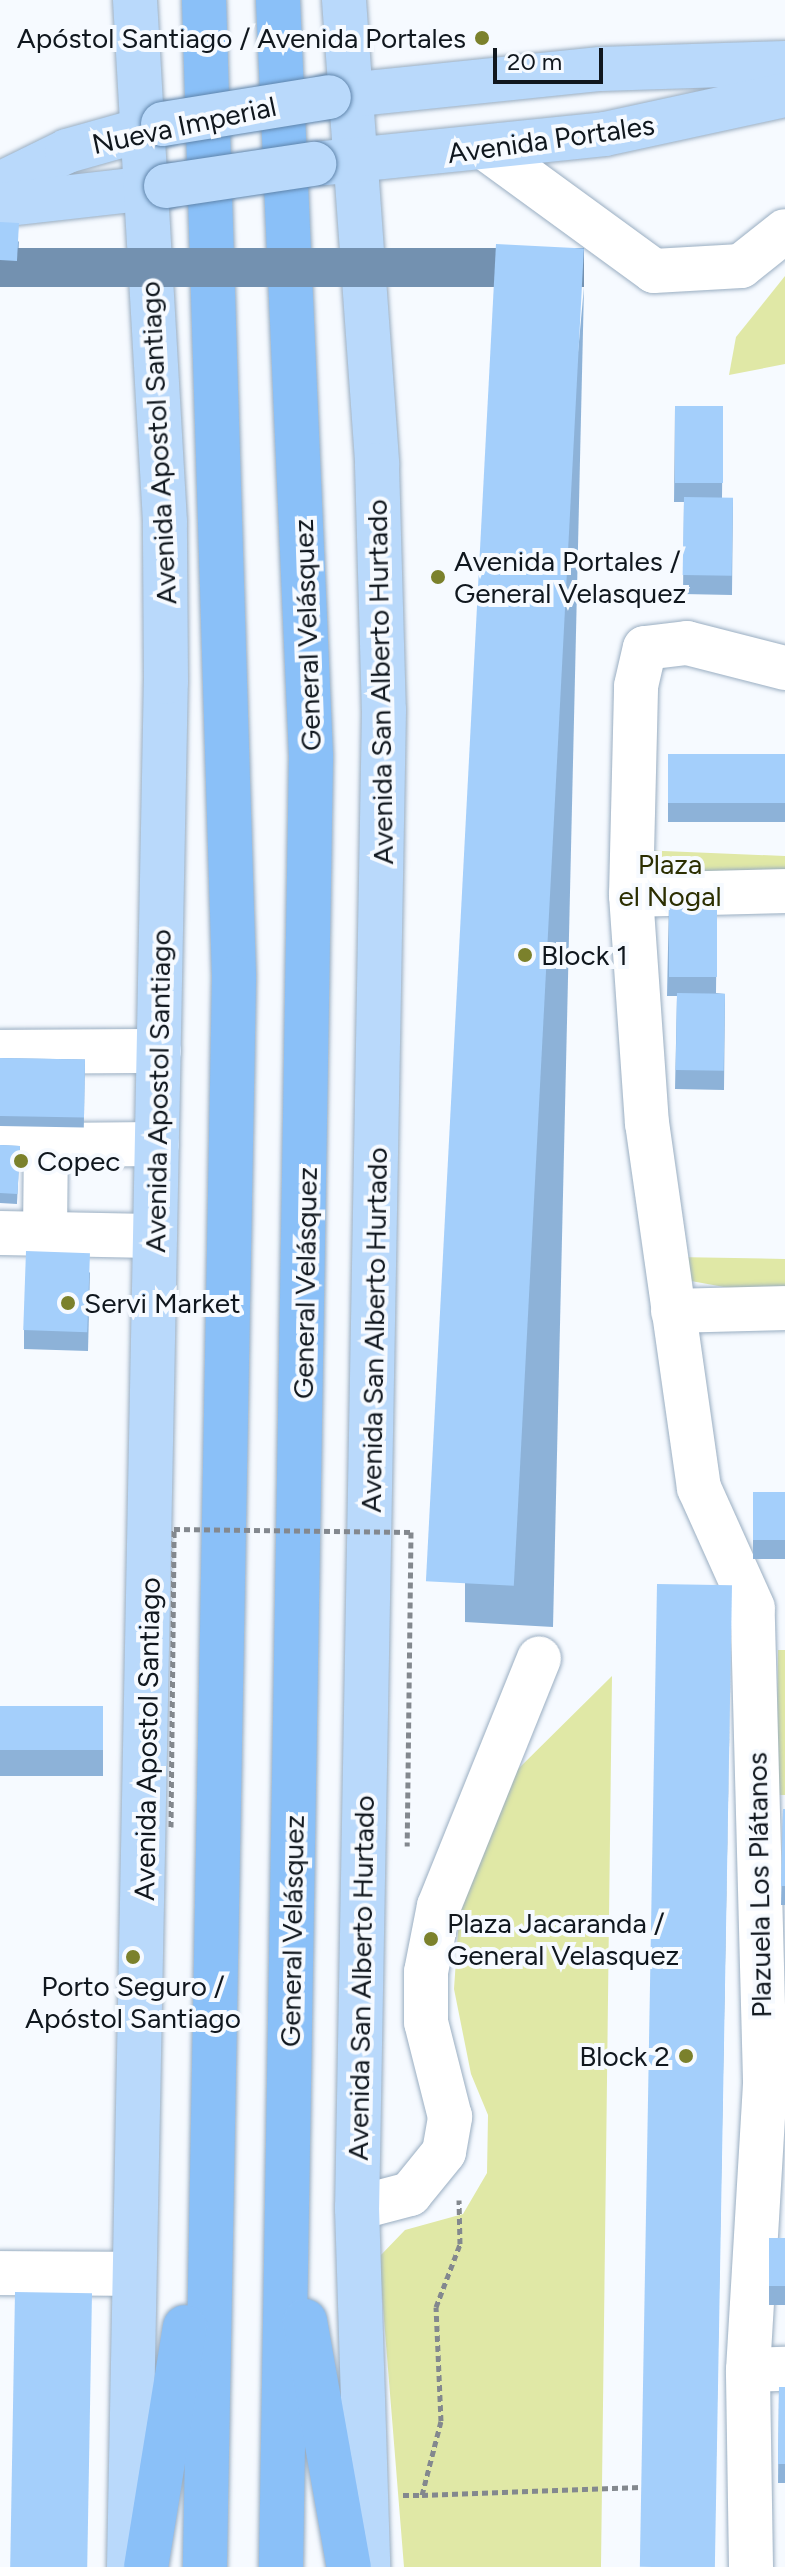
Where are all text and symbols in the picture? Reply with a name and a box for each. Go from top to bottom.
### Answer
place label: Apóstol Santiago / Avenida Portales [17,21,466,55]
marker: Apóstol Santiago / Avenida Portales [473,29,491,47]
scale bar [497,32,607,82]
text: 20 m [507,47,562,76]
street label: Nueva Imperial [89,89,279,161]
street label: Avenida Portales [445,108,657,170]
street label: Avenida Apostol Santiago [133,281,183,605]
street label: Avenida San Alberto Hurtado [360,499,400,865]
street label: General Velásquez [286,518,328,752]
place label: Avenida Portales / General Velasquez [454,544,686,610]
marker: Avenida Portales / General Velasquez [429,568,447,586]
park label: Plaza el Nogal [618,847,722,913]
street label: Avenida Apostol Santiago [138,929,178,1253]
place label: Block 1 [541,938,628,972]
marker: Block 1 [516,946,534,964]
place label: Copec [37,1144,120,1178]
street label: Avenida San Alberto Hurtado [354,1147,394,1513]
marker: Copec [12,1152,30,1170]
street label: General Velásquez [286,1167,324,1399]
place label: Servi Market [84,1286,240,1320]
marker: Servi Market [59,1294,77,1312]
street label: Avenida Apostol Santiago [127,1577,167,1901]
street label: Plazuela Los Plátanos [740,1752,778,2018]
street label: Avenida San Alberto Hurtado [341,1795,381,2161]
street label: General Velásquez [273,1815,311,2047]
place label: Plaza Jacaranda / General Velasquez [447,1906,679,1972]
marker: Plaza Jacaranda / General Velasquez [422,1930,440,1948]
marker: Porto Seguro / Apóstol Santiago [124,1948,142,1966]
place label: Porto Seguro / Apóstol Santiago [25,1969,241,2035]
place label: Block 2 [579,2039,670,2073]
marker: Block 2 [677,2047,695,2065]

